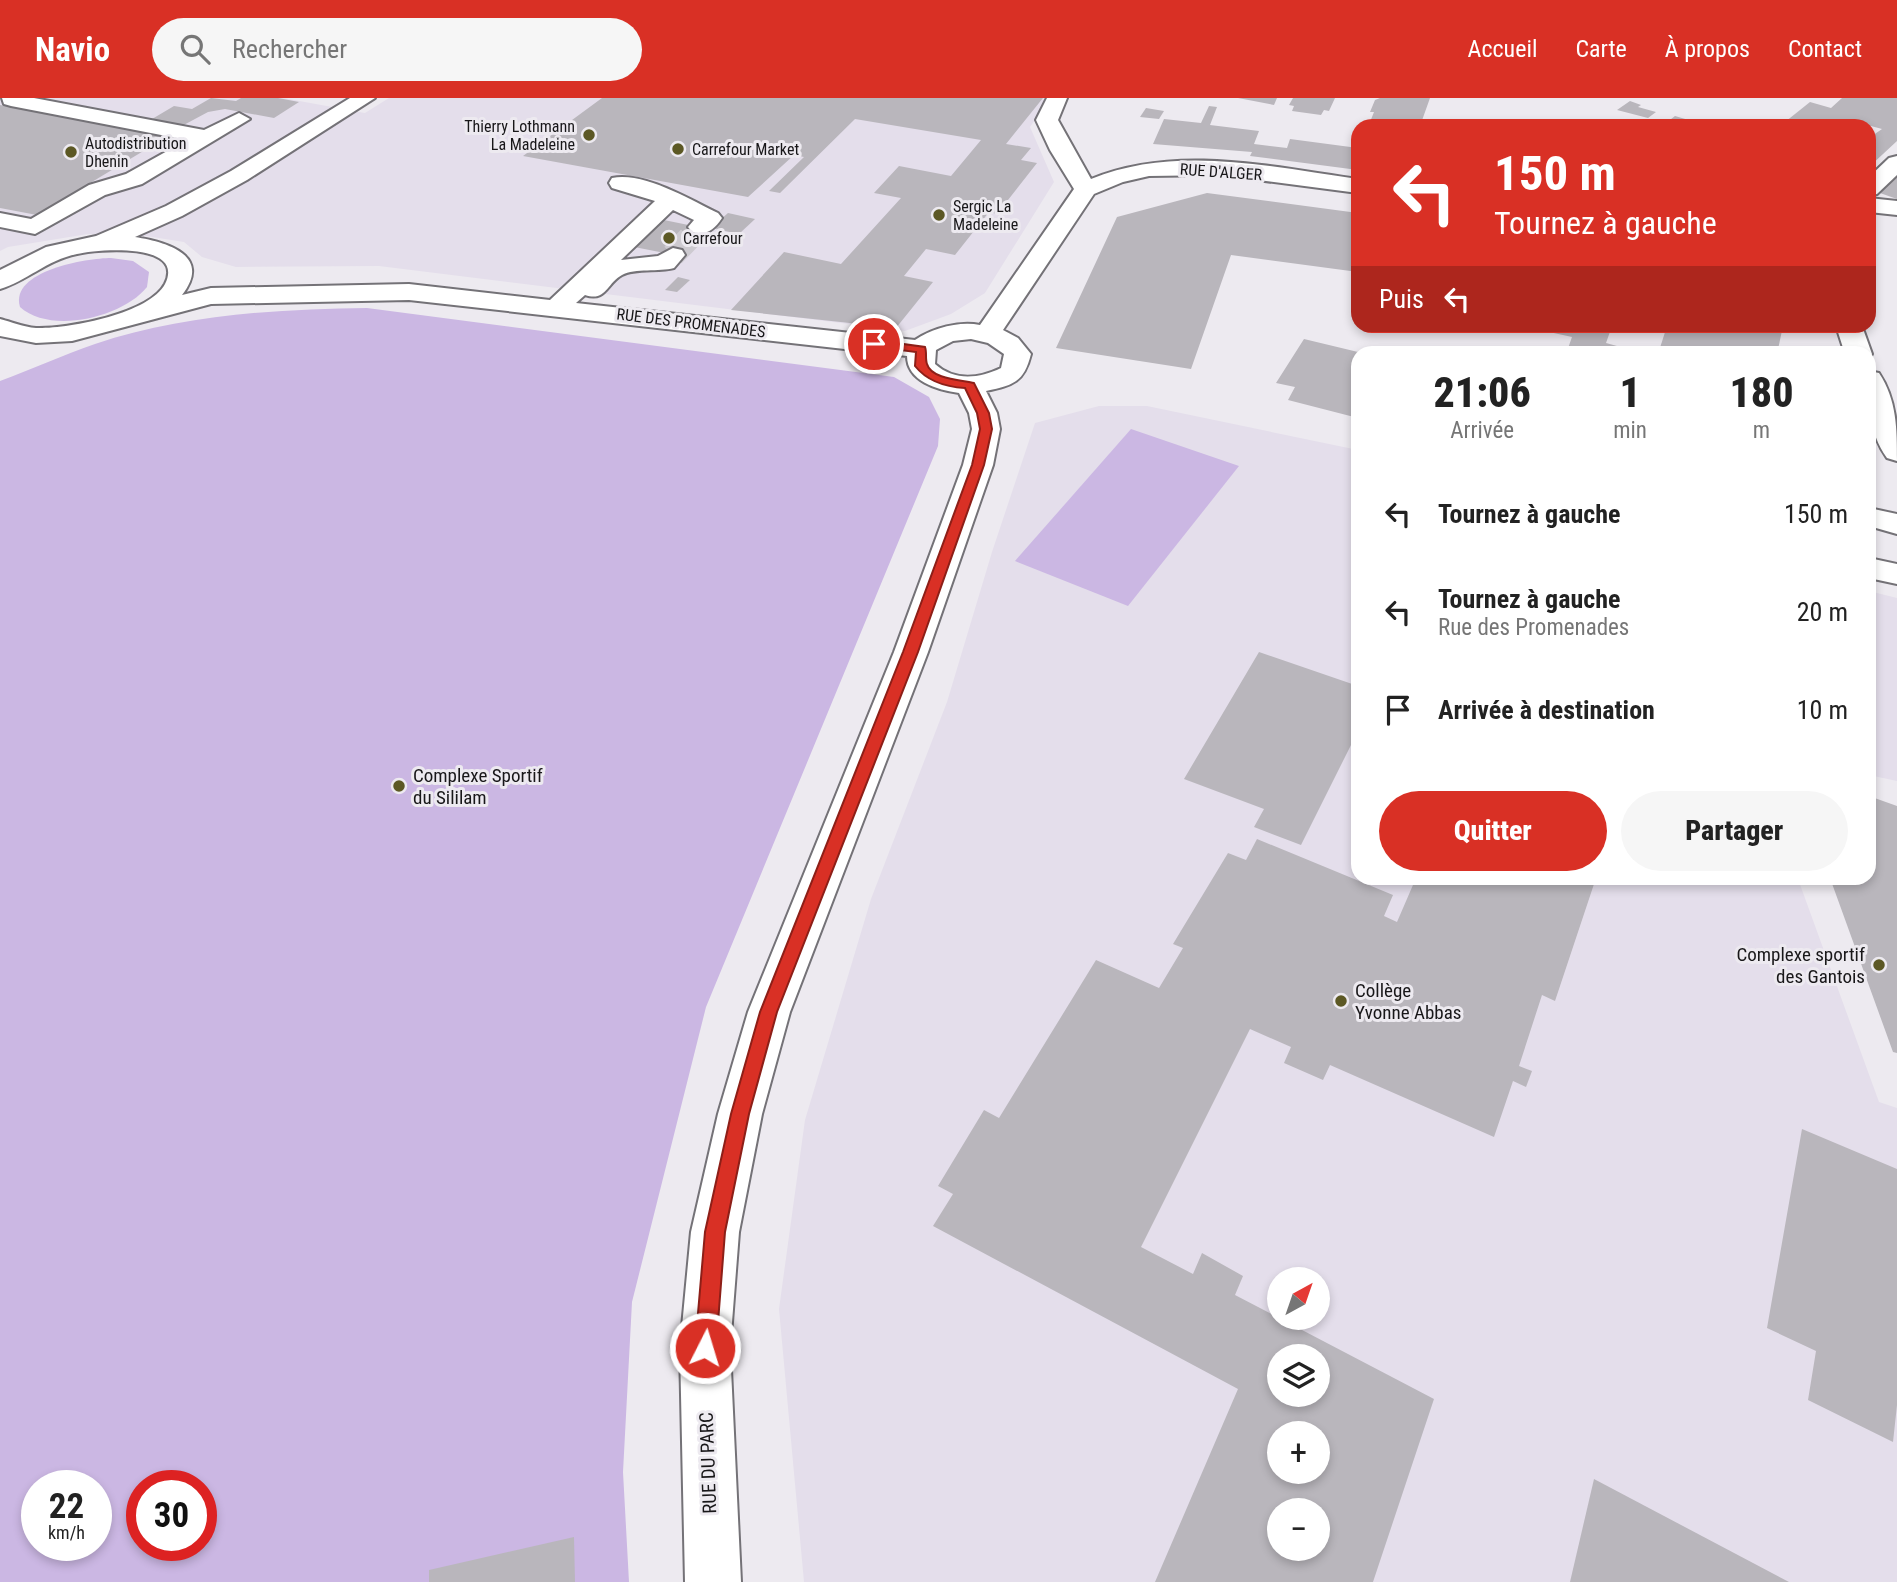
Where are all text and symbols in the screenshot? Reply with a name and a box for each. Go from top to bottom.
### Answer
search box [152,18,642,81]
text: Navio [35,30,110,69]
icon: search [176,30,214,68]
text: Rechercher [232,34,347,64]
text: Accueil [1468,35,1537,63]
text: Carte [1575,35,1627,63]
text: À propos [1665,35,1750,63]
text: Contact [1788,35,1862,63]
place label: Thierry Lothmann La Madeleine [464,117,575,154]
marker: Thierry Lothmann La Madeleine [581,127,597,143]
place label: Autodistribution Dhenin [85,134,186,171]
place label: Carrefour Market [692,140,799,159]
marker: Carrefour Market [670,141,686,157]
marker: Autodistribution Dhenin [63,144,79,160]
text: 150 m [1494,145,1616,202]
icon: left [1379,147,1470,238]
street label: RUE D'ALGER [1179,160,1263,184]
place label: Sergic La Madeleine [953,197,1018,234]
text: Tournez à gauche [1494,204,1717,242]
marker: Sergic La Madeleine [931,207,947,223]
place label: Carrefour [683,229,743,248]
marker: Carrefour [661,230,677,246]
icon: left [1438,280,1476,318]
text: Puis [1379,284,1424,314]
street label: RUE DES PROMENADES [615,304,767,342]
pin [844,314,904,374]
icon: arrive [855,325,893,363]
text: 21:06 [1433,368,1531,417]
text: 1 [1619,368,1641,417]
text: 180 [1729,368,1794,417]
text: Arrivée [1450,417,1514,444]
text: min [1613,417,1647,444]
text: m [1753,417,1770,444]
icon: left [1379,495,1417,533]
text: Tournez à gauche [1438,499,1620,529]
text: 150 m [1784,499,1848,529]
text: Tournez à gauche [1438,584,1620,614]
icon: left [1379,593,1417,631]
text: 20 m [1797,597,1848,627]
text: Rue des Promenades [1438,614,1629,641]
icon: arrive [1379,691,1417,729]
text: Arrivée à destination [1438,695,1655,725]
text: 10 m [1797,695,1848,725]
place label: Complexe Sportif du Sililam [413,764,543,809]
marker: Complexe Sportif du Sililam [391,778,407,794]
button: Quitter [1379,791,1607,871]
button: Partager [1621,791,1848,871]
place label: Complexe sportif des Gantois [1737,943,1865,988]
marker: Complexe sportif des Gantois [1871,957,1887,973]
place label: Collège Yvonne Abbas [1355,979,1461,1024]
marker: Collège Yvonne Abbas [1333,993,1349,1009]
north arrow [1267,1267,1330,1330]
map controls [1267,1267,1330,1561]
position arrow [668,1311,742,1385]
button: layers [1267,1344,1330,1407]
street label: RUE DU PARC [695,1412,721,1514]
button: + [1267,1421,1330,1484]
speed limit sign: 30 [126,1470,217,1561]
text: 22 [49,1486,84,1527]
button: − [1267,1498,1330,1561]
text: km/h [48,1522,85,1543]

